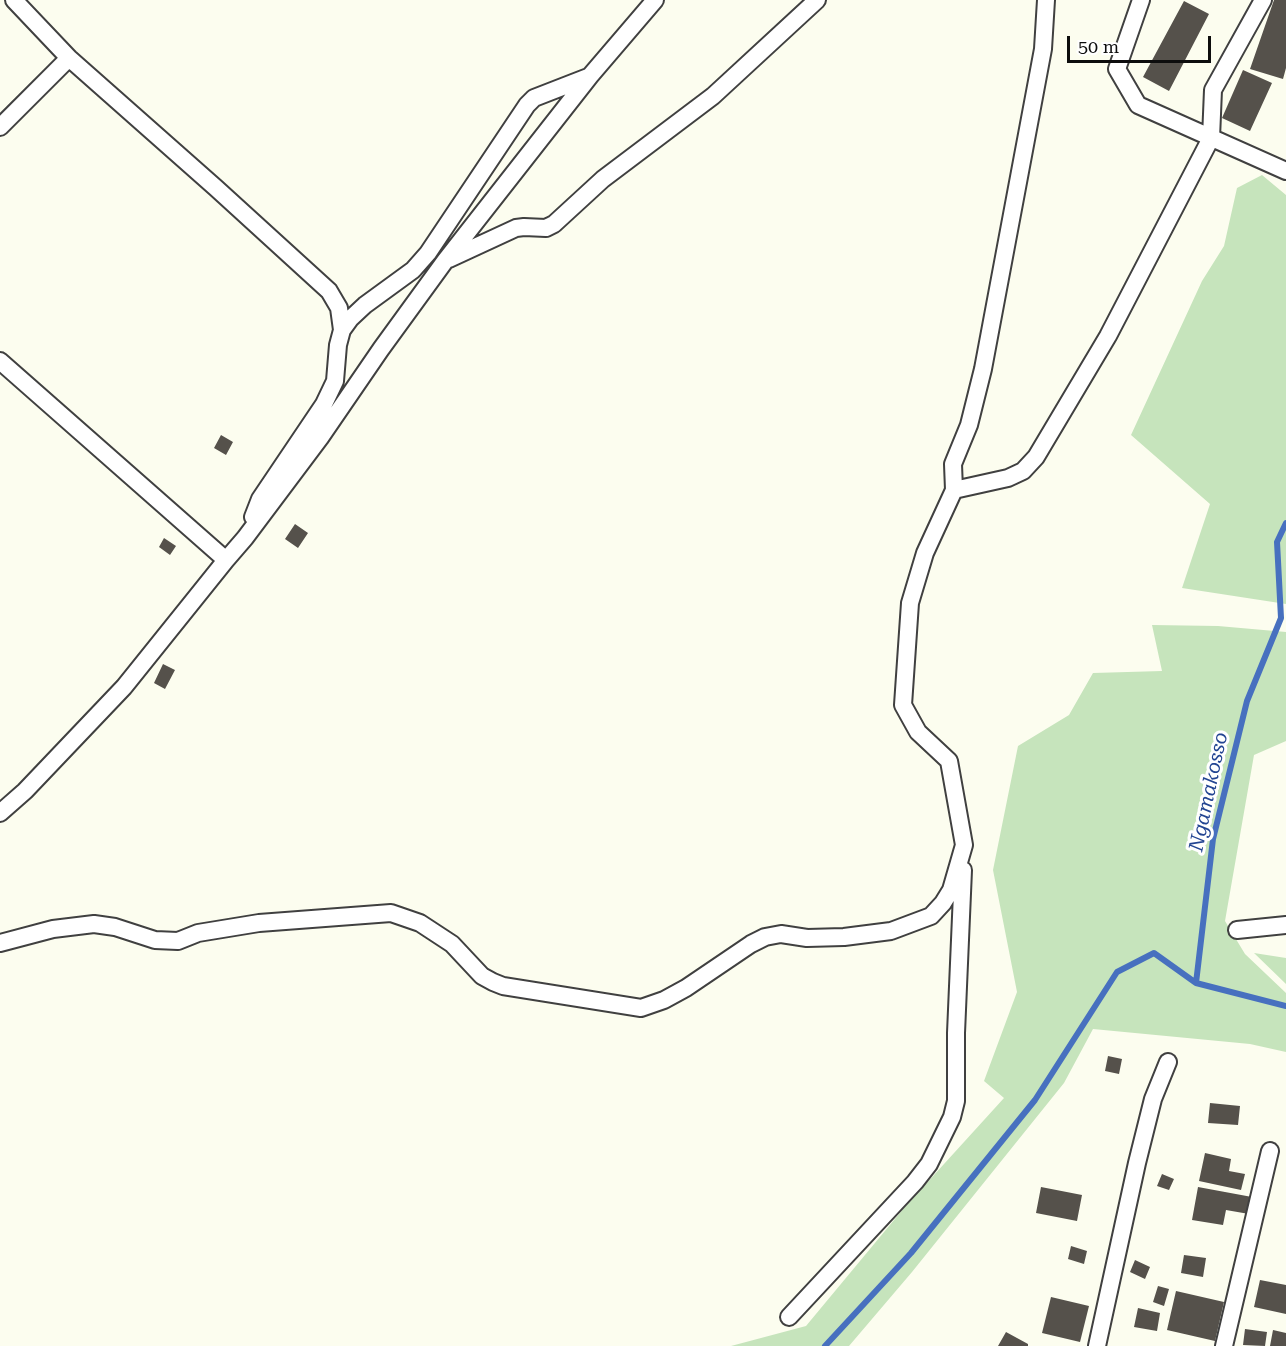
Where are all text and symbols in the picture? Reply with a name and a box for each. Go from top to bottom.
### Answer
scale bar [1070,24,1214,62]
text: 50 m [1078,36,1119,57]
water label: Ngamakosso [1185,730,1233,854]

